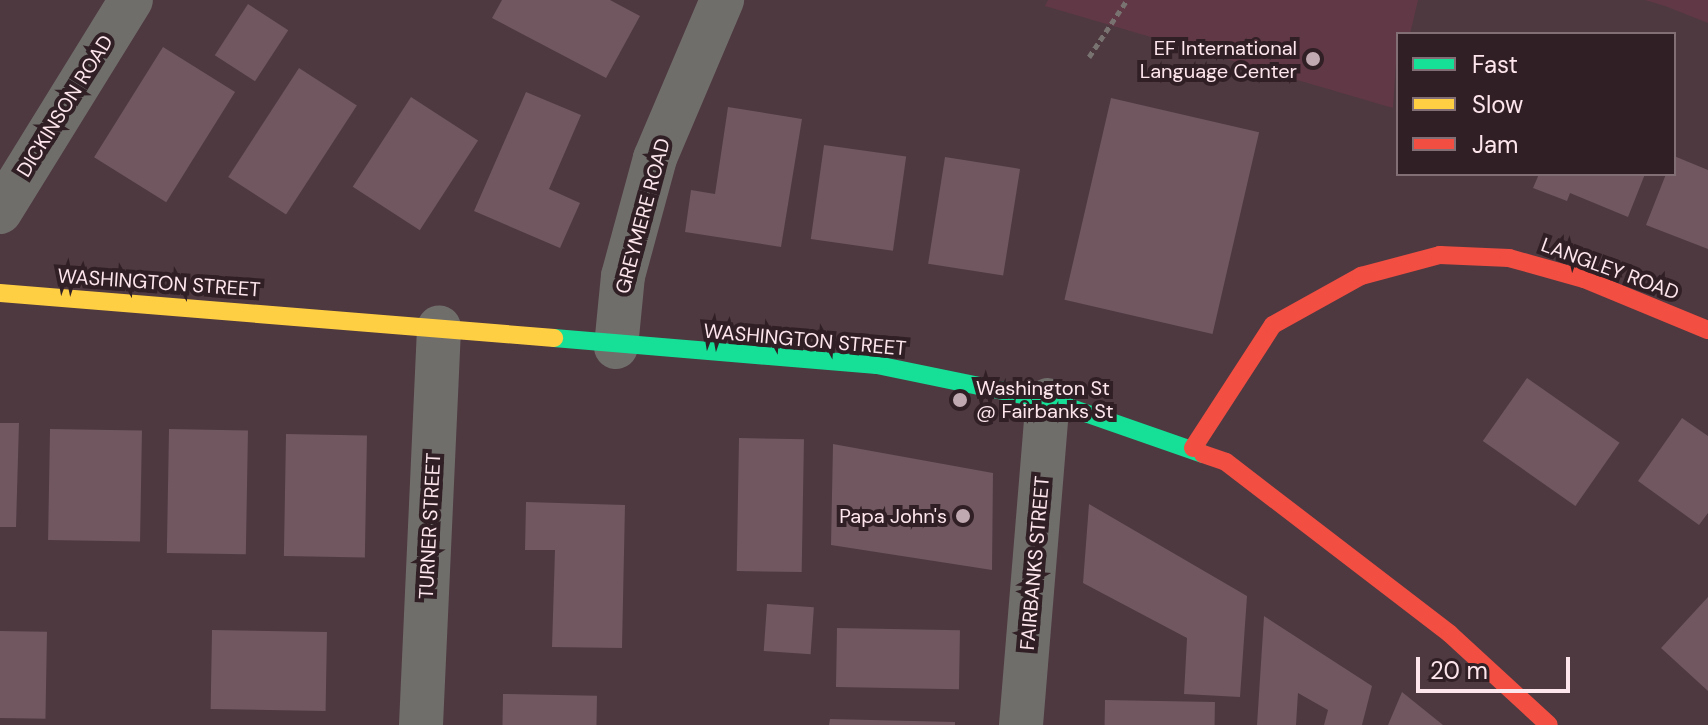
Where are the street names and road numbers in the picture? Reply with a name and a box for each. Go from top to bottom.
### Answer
street label: DICKINSON ROAD [12,31,118,181]
street label: GREYMERE ROAD [611,136,675,296]
street label: LANGLEY ROAD [1538,233,1682,305]
street label: WASHINGTON STREET [57,264,261,302]
street label: WASHINGTON STREET [703,319,907,361]
street label: TURNER STREET [414,452,446,600]
street label: FAIRBANKS STREET [1015,475,1055,651]

